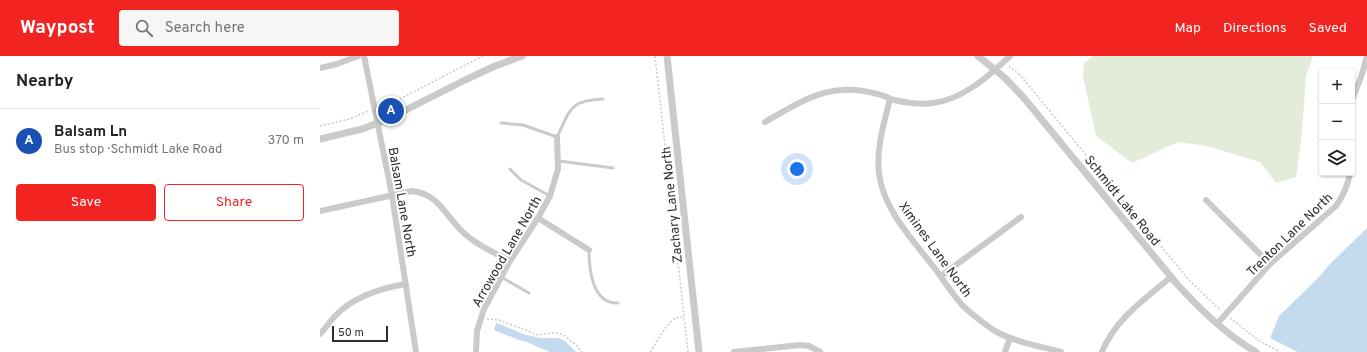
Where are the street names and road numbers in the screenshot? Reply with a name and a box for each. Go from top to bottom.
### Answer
street label: Balsam Lane North [383,146,419,259]
street label: Zachary Lane North [659,146,687,264]
street label: Schmidt Lake Road [1080,153,1163,250]
street label: Trenton Lane North [1244,190,1337,281]
street label: Arrowood Lane North [469,194,546,310]
street label: Ximines Lane North [894,199,974,301]

